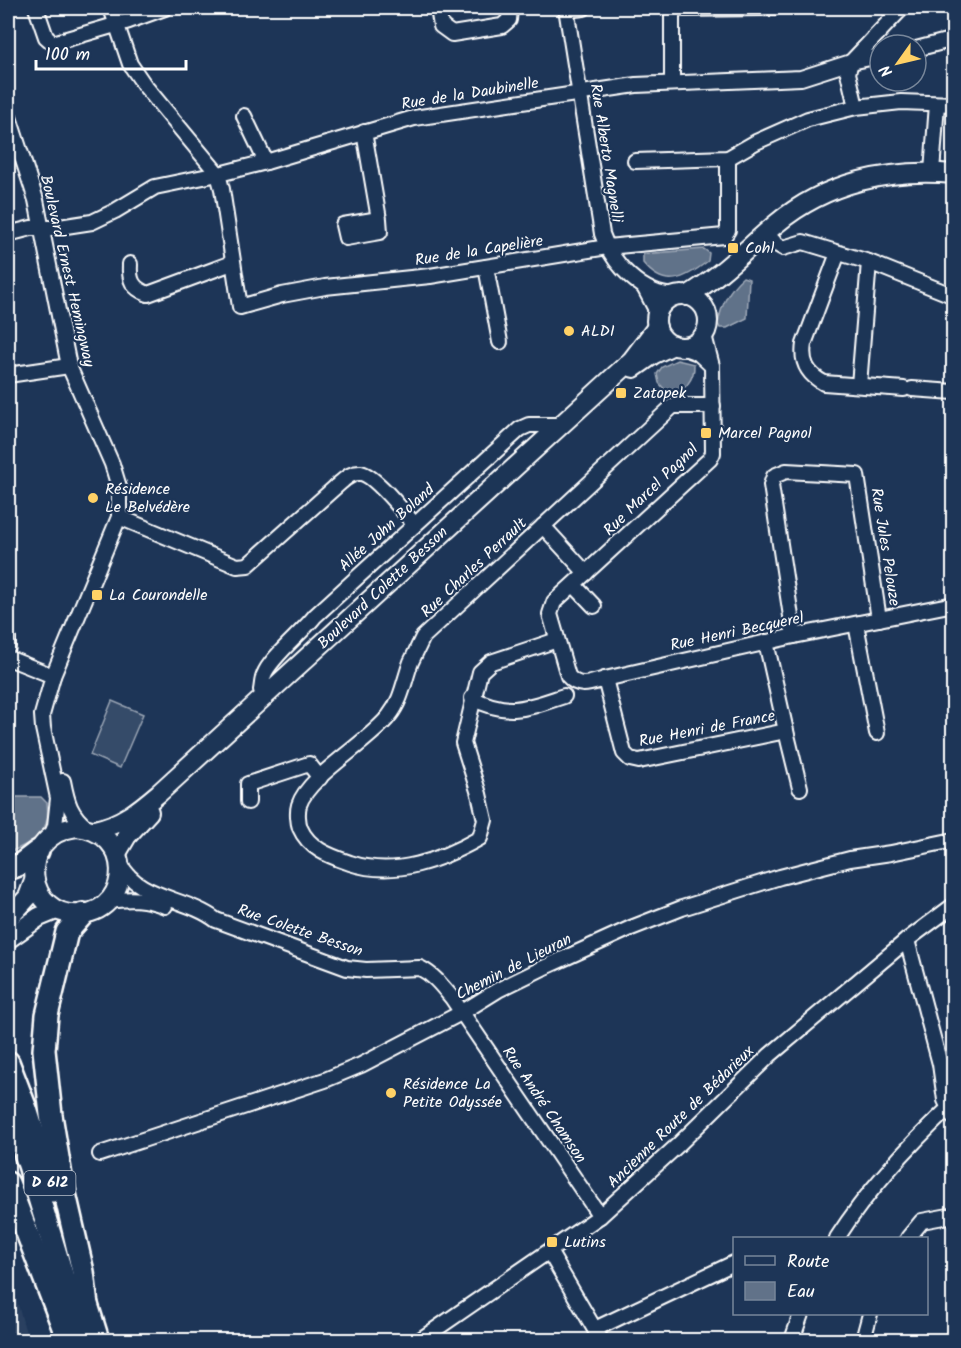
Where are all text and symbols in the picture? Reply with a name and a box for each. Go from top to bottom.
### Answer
scale bar [36,33,186,71]
north arrow [868,33,928,93]
text: 100 m [45,41,90,70]
text: N [874,59,900,82]
street label: Rue de la Daubinelle [400,71,540,117]
street label: Rue Alberto Magnelli [583,82,629,225]
street label: Boulevard Ernest Hemingway [33,173,101,370]
street label: Rue de la Capelière [413,229,545,273]
place label: Cohl [745,236,774,261]
marker: Cohl [726,241,740,255]
place label: ALDI [581,319,615,344]
marker: ALDI [562,324,576,338]
place label: Zatopek [633,381,687,406]
marker: Zatopek [614,386,628,400]
place label: Marcel Pagnol [718,421,812,446]
marker: Marcel Pagnol [699,426,713,440]
street label: Rue Marcel Pagnol [598,438,704,542]
place label: Résidence Le Belvédère [105,477,190,520]
street label: Allée John Boland [333,477,441,578]
street label: Rue Jules Pelouze [863,486,907,608]
marker: Résidence Le Belvédère [86,491,100,505]
street label: Rue Charles Perrault [415,511,533,624]
street label: Boulevard Colette Besson [312,521,454,655]
place label: La Courondelle [109,583,207,608]
marker: La Courondelle [90,588,104,602]
street label: Rue Henri Becquerel [668,606,806,658]
street label: Rue Henri de France [637,704,777,754]
street label: Rue Colette Besson [234,898,366,964]
street label: Chemin de Lieuran [452,927,576,1007]
street label: Ancienne Route de Bédarieux [602,1039,761,1194]
street label: Rue André Chamson [495,1041,593,1169]
place label: Résidence La Petite Odyssée [403,1072,502,1115]
marker: Résidence La Petite Odyssée [384,1086,398,1100]
road number: D 612 [25,1171,76,1195]
place label: Lutins [564,1230,606,1255]
marker: Lutins [545,1235,559,1249]
legend [733,1237,928,1315]
text: Route [787,1248,829,1277]
text: Eau [787,1278,815,1307]

